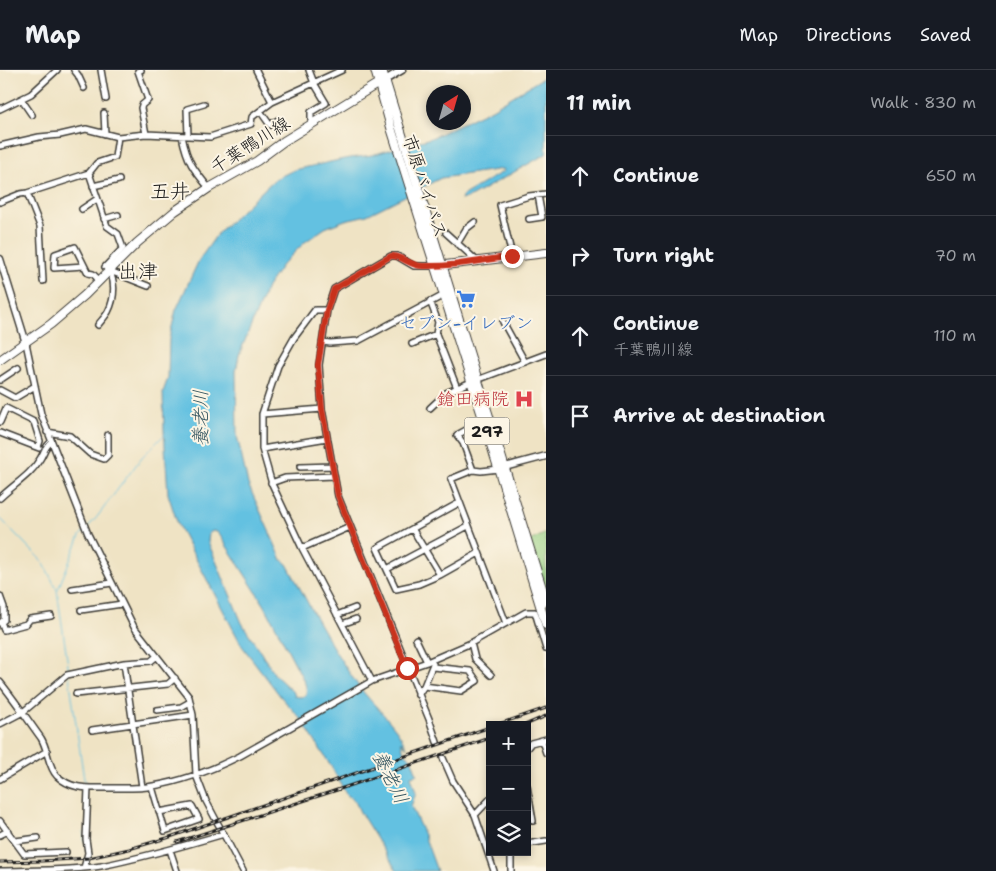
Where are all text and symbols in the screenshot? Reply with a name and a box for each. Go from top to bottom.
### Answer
text: Map [25,19,81,51]
text: Map [740,23,778,47]
text: Directions [806,23,892,47]
text: Saved [920,23,971,47]
north arrow [426,85,471,130]
text: 11 min [566,89,631,117]
text: Walk · 830 m [870,92,976,113]
street label: 千葉鴨川線 [205,111,295,179]
street label: 市原バイパス [397,131,453,241]
icon: ahead [566,162,594,190]
text: Continue [613,163,699,188]
text: 650 m [925,165,976,186]
district label: 五井 [150,178,190,204]
icon: right [566,242,594,270]
text: Turn right [613,243,714,268]
route end [501,245,524,268]
text: 70 m [935,245,976,266]
district label: 出津 [118,258,158,284]
supermarket icon: セブン-イレブン [455,288,477,310]
place label: セブン-イレブン [399,311,533,335]
text: Continue [613,311,699,336]
icon: ahead [566,322,594,350]
text: 110 m [933,325,976,346]
text: 千葉鴨川線 [613,339,693,360]
place label: 鎗田病院 [437,387,509,411]
hospital icon: 鎗田病院 [513,388,535,410]
water label: 養老川 [188,389,213,447]
icon: arrive [566,402,594,430]
text: Arrive at destination [613,403,825,428]
road number: 297 [464,418,510,444]
route start [396,657,419,680]
map controls [486,721,531,856]
button: + [486,721,531,766]
water label: 養老川 [367,746,414,808]
button: − [486,766,531,811]
button: layers [486,811,531,856]

